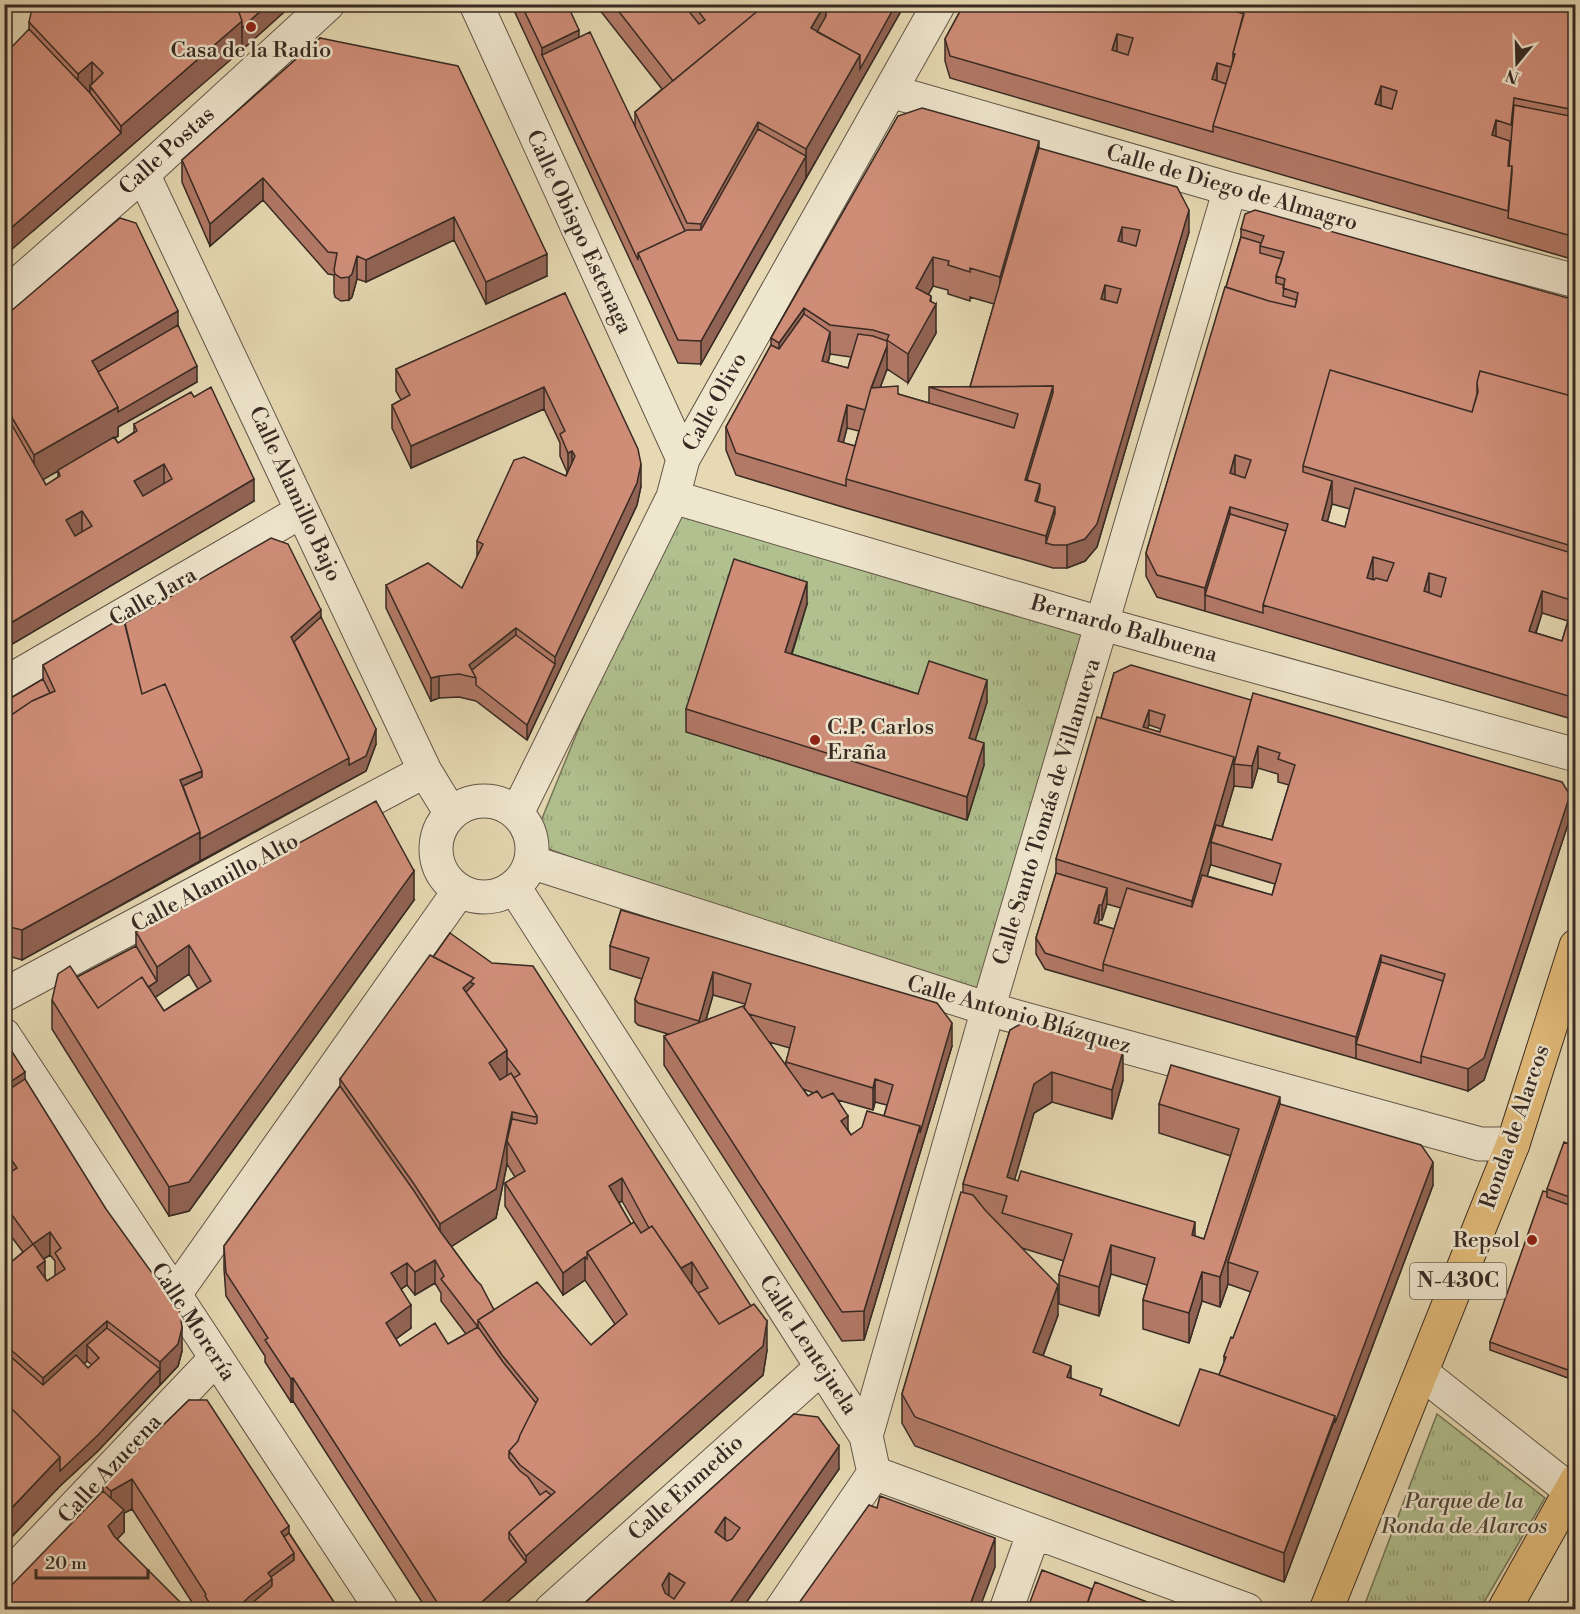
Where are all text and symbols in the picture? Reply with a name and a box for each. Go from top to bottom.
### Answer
marker: Casa de la Radio [244,20,258,34]
north arrow [1487,33,1547,93]
place label: Casa de la Radio [171,37,331,64]
text: N [1503,65,1522,88]
street label: Calle Postas [114,101,220,201]
street label: Calle Obispo Estenaga [520,126,638,339]
street label: Calle de Diego de Almagro [1103,139,1361,237]
street label: Calle Olivo [677,348,753,456]
street label: Calle Alamillo Bajo [243,402,347,586]
street label: Calle Jara [105,561,202,633]
street label: Bernardo Balbuena [1027,589,1221,669]
street label: Calle Santo Tomás de Villanueva [987,655,1107,969]
place label: C.P. Carlos Eraña [827,714,934,766]
marker: C.P. Carlos Eraña [808,733,822,747]
street label: Calle Alamillo Alto [127,828,303,938]
street label: Calle Antonio Blázquez [904,970,1134,1060]
street label: Ronda de Alarcos [1474,1041,1556,1213]
place label: Repsol [1453,1227,1520,1254]
marker: Repsol [1525,1233,1539,1247]
street label: Calle Morería [145,1258,242,1387]
road number: N-430C [1410,1263,1506,1299]
street label: Calle Lentejuela [753,1270,864,1421]
street label: Calle Azucena [53,1408,168,1529]
street label: Calle Enmedio [623,1429,749,1547]
park label: Parque de la Ronda de Alarcos [1380,1488,1547,1540]
scale bar [36,1542,148,1580]
text: 20 m [45,1552,87,1575]

